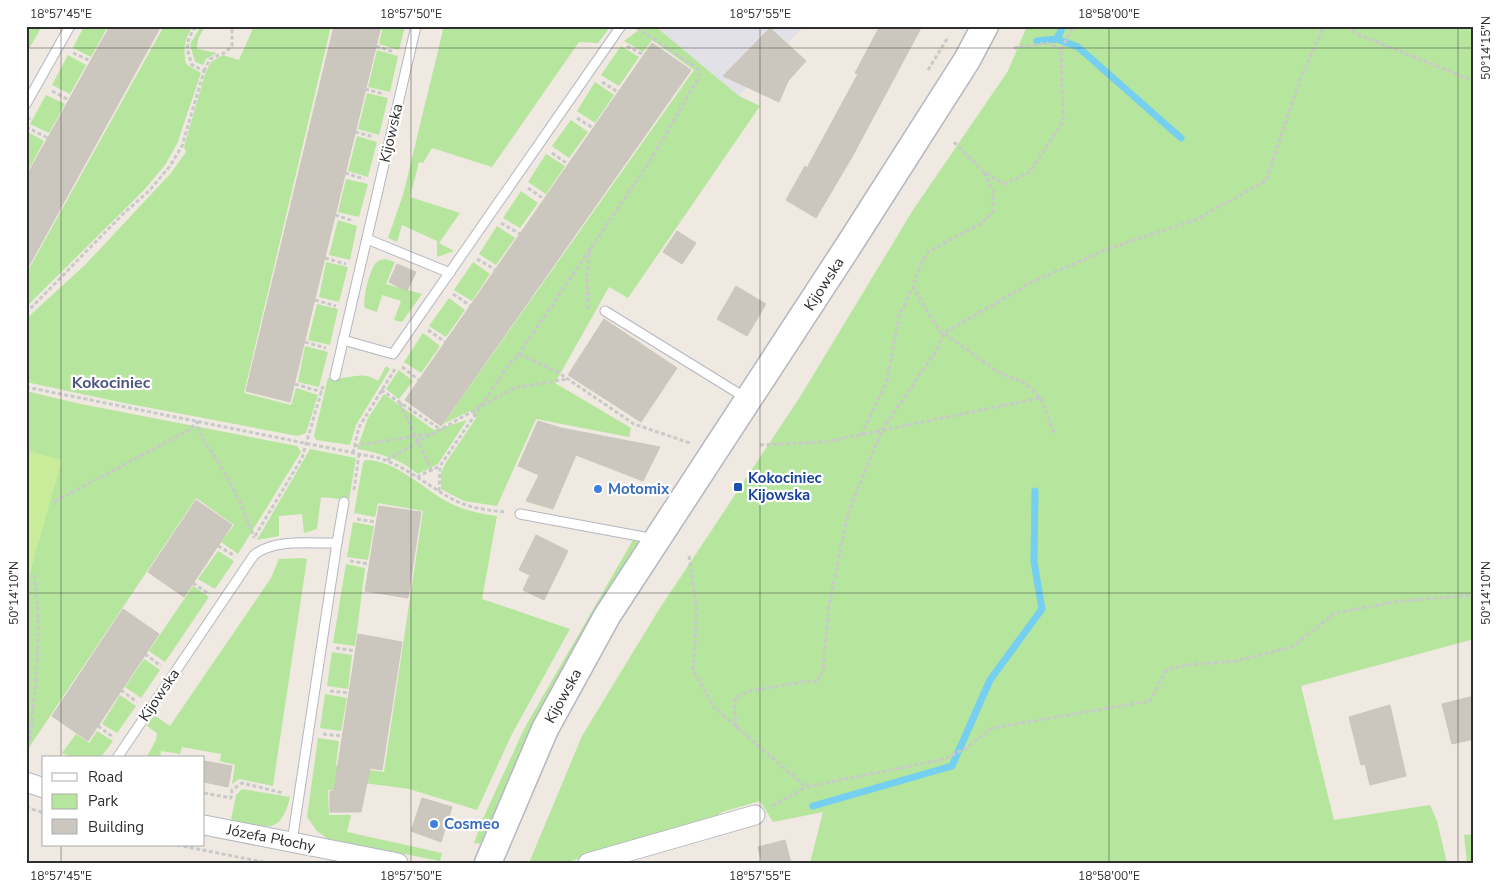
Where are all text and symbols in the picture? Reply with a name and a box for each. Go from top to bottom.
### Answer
text: 18°57'45"E [30,6,92,22]
text: 18°57'50"E [380,6,442,22]
text: 18°57'55"E [729,6,791,22]
text: 18°58'00"E [1078,6,1140,22]
text: 50°14'15"N [1478,16,1494,80]
street label: Kijowska [375,102,407,164]
street label: Kijowska [799,254,849,314]
district label: Kokociniec [72,372,151,394]
place label: Kokociniec Kijowska [748,468,822,505]
place label: Motomix [608,479,670,499]
marker: Kokociniec Kijowska [732,481,744,493]
marker: Motomix [592,483,604,495]
text: 50°14'10"N [6,561,22,625]
text: 50°14'10"N [1478,561,1494,625]
street label: Kijowska [134,665,184,725]
street label: Kijowska [540,665,586,727]
legend [42,756,205,846]
text: Road [88,767,123,787]
text: Park [88,791,118,811]
place label: Cosmeo [444,814,500,834]
text: Building [88,817,144,837]
marker: Cosmeo [428,818,440,830]
street label: Józefa Płochy [224,819,317,856]
text: 18°57'45"E [30,868,92,884]
text: 18°57'50"E [380,868,442,884]
text: 18°57'55"E [729,868,791,884]
text: 18°58'00"E [1078,868,1140,884]

